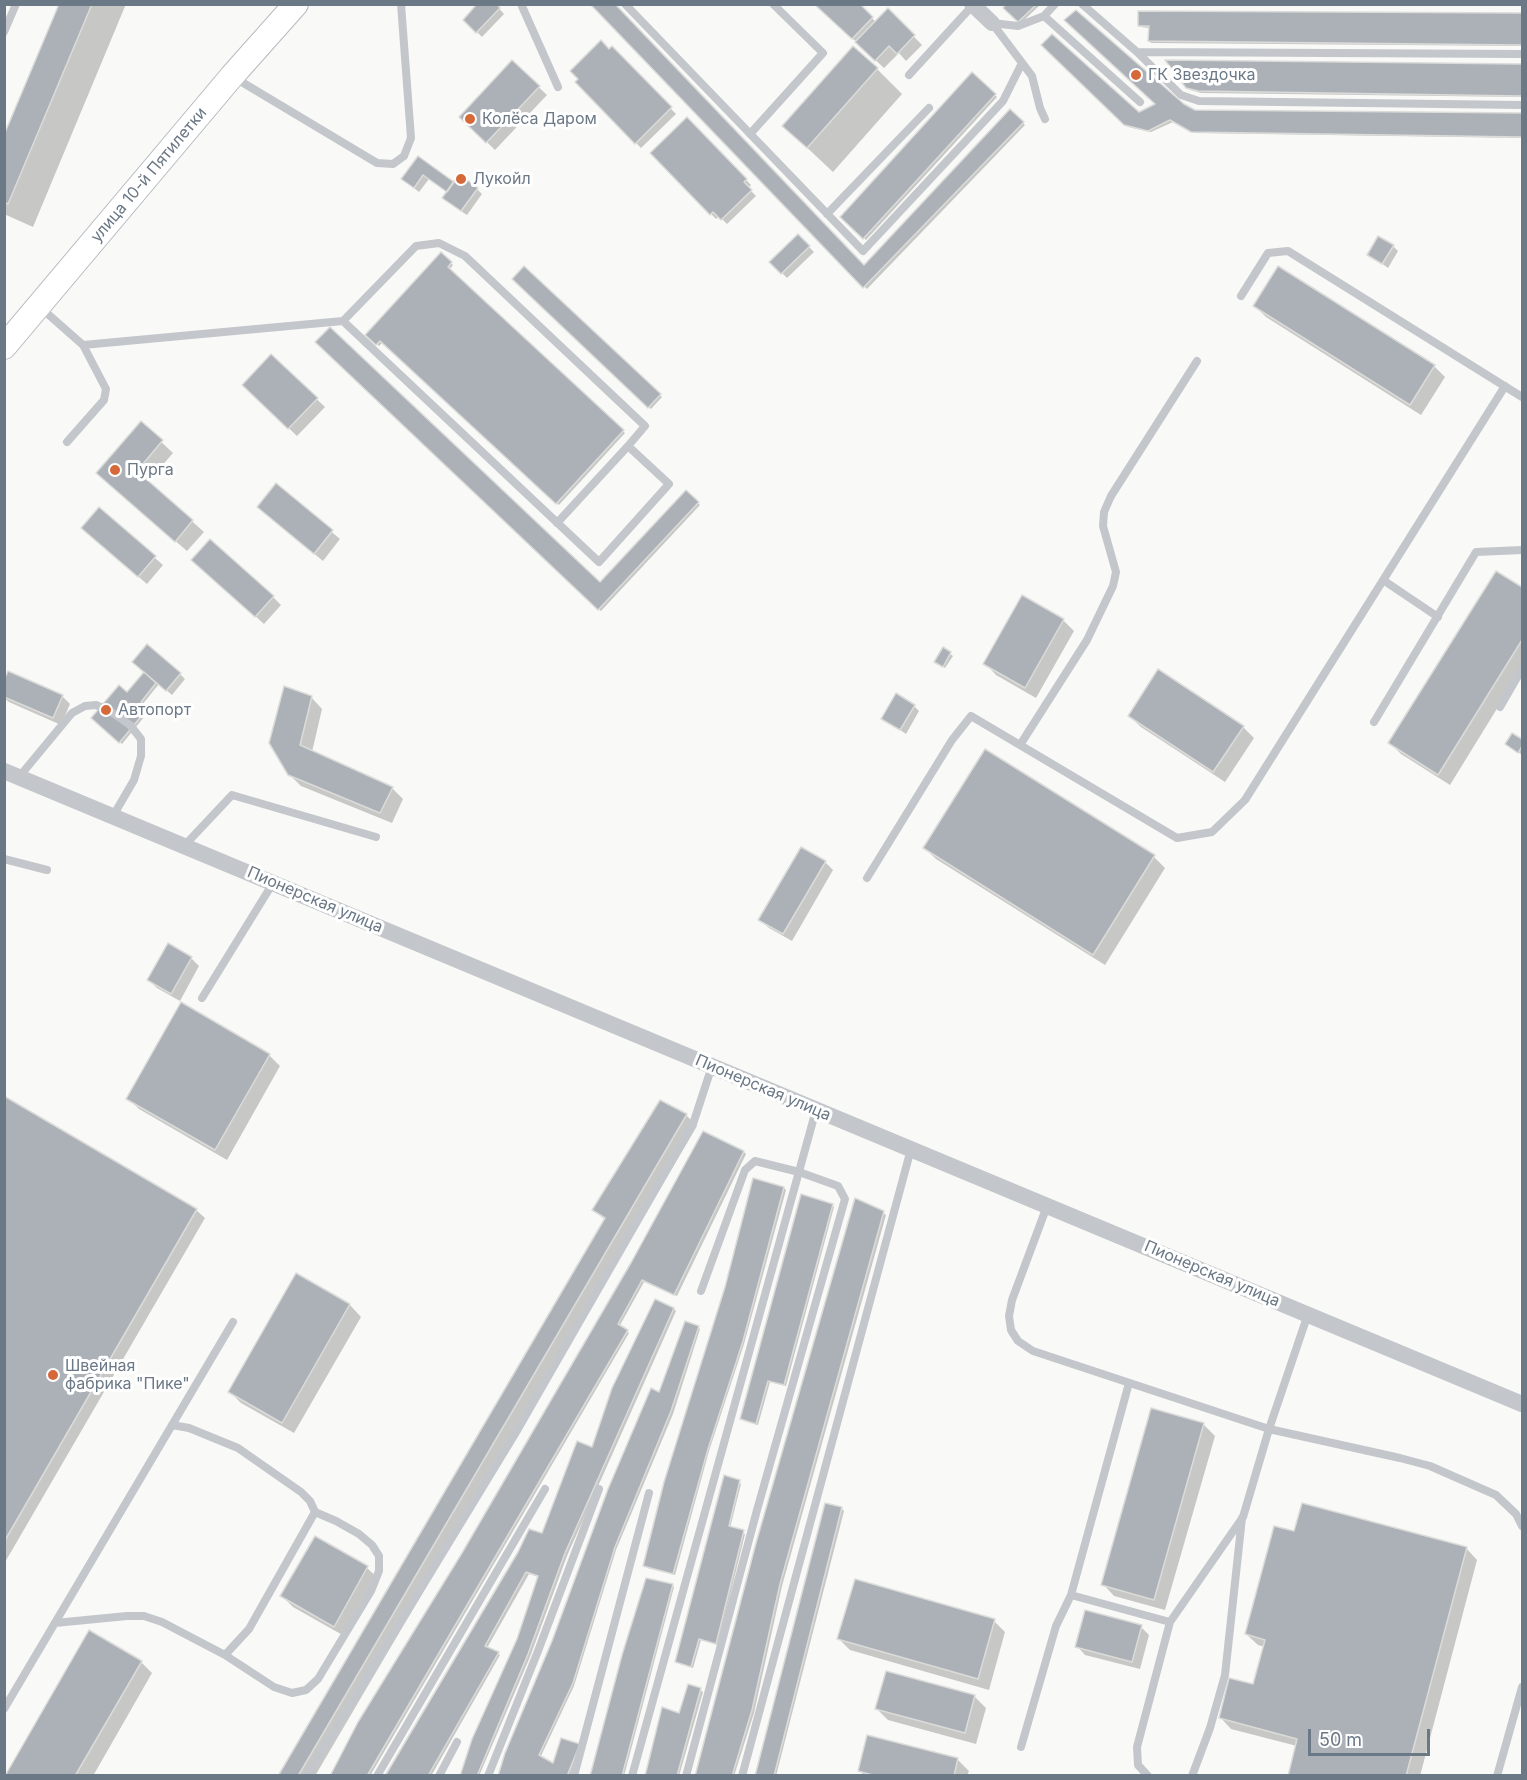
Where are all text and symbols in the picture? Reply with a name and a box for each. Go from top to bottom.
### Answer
place label: ГК Звездочка [1148,65,1255,85]
marker: ГК Звездочка [1129,68,1143,82]
street label: улица 10-й Пятилетки [87,104,211,246]
place label: Колёса Даром [482,109,597,129]
marker: Колёса Даром [463,112,477,126]
place label: Лукойл [473,169,531,189]
marker: Лукойл [454,172,468,186]
place label: Пурга [127,460,174,480]
marker: Пурга [108,463,122,477]
place label: Автопорт [118,700,191,720]
marker: Автопорт [99,703,113,717]
street label: Пионерская улица [244,863,386,937]
street label: Пионерская улица [692,1051,834,1125]
street label: Пионерская улица [1141,1237,1283,1311]
place label: Швейная фабрика "Пике" [65,1356,190,1394]
marker: Швейная фабрика "Пике" [46,1368,60,1382]
scale bar [1311,1717,1432,1755]
text: 50 m [1319,1729,1362,1750]

